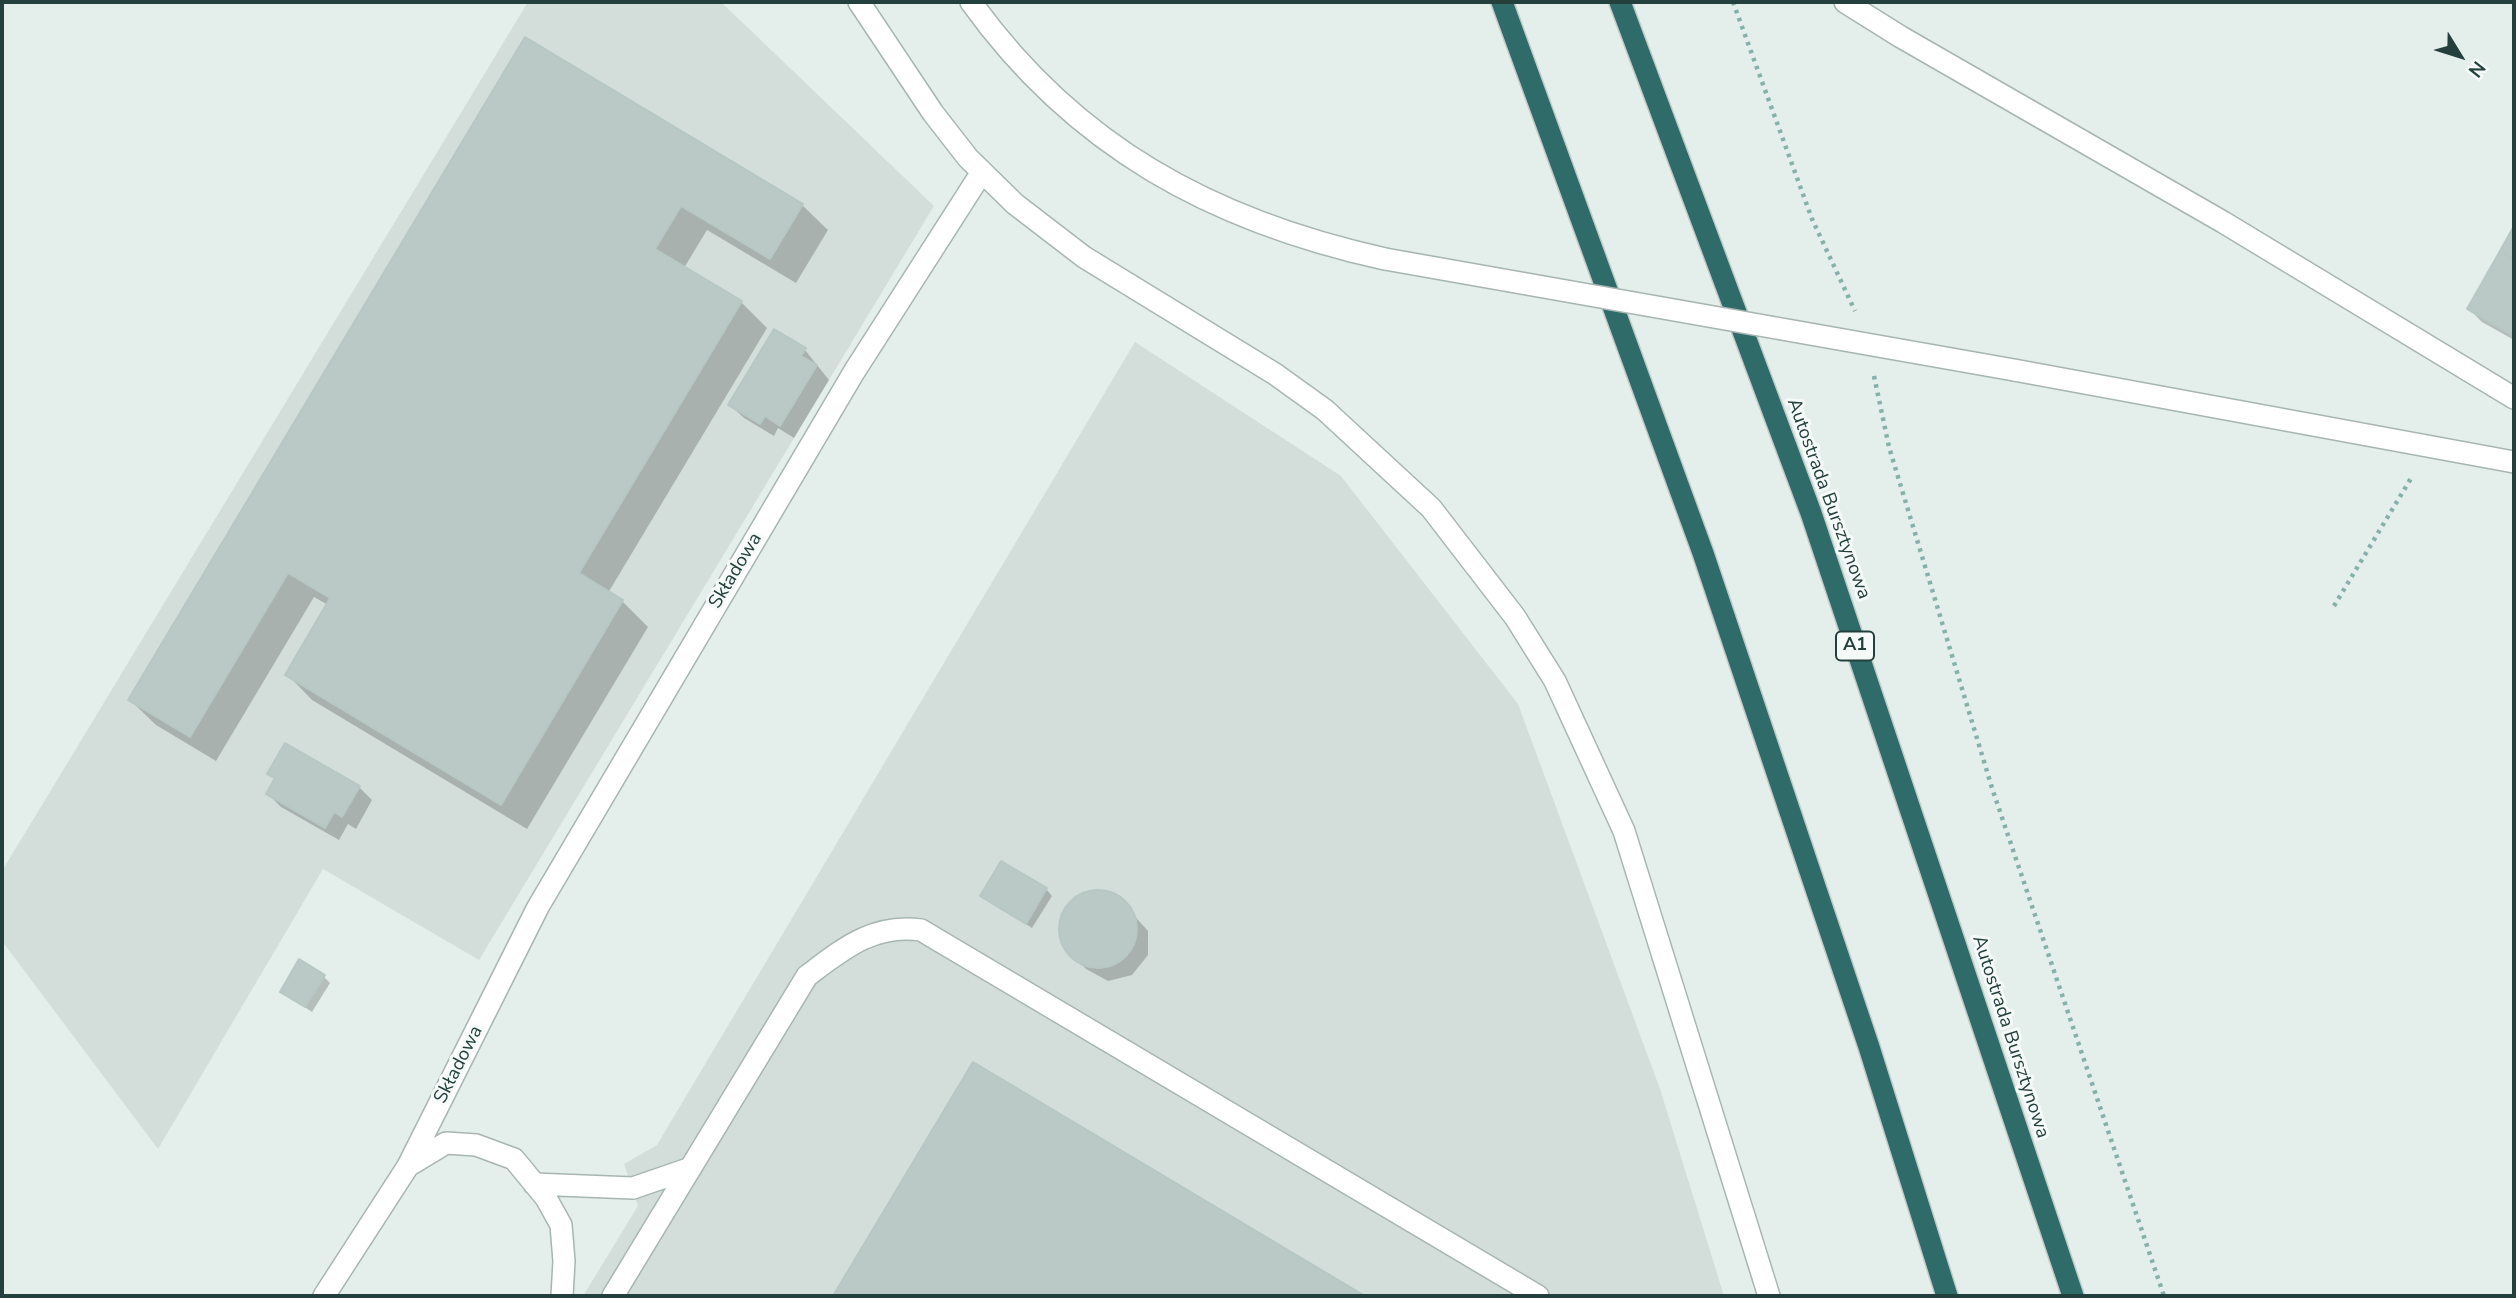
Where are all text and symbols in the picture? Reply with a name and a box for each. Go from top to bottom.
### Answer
north arrow [2425,21,2495,91]
text: N [2462,55,2491,83]
street label: Autostrada Bursztynowa [1781,396,1875,602]
street label: Składowa [705,529,767,613]
road number: A1 [1836,632,1874,660]
street label: Autostrada Bursztynowa [1966,933,2054,1141]
street label: Składowa [430,1022,488,1108]

